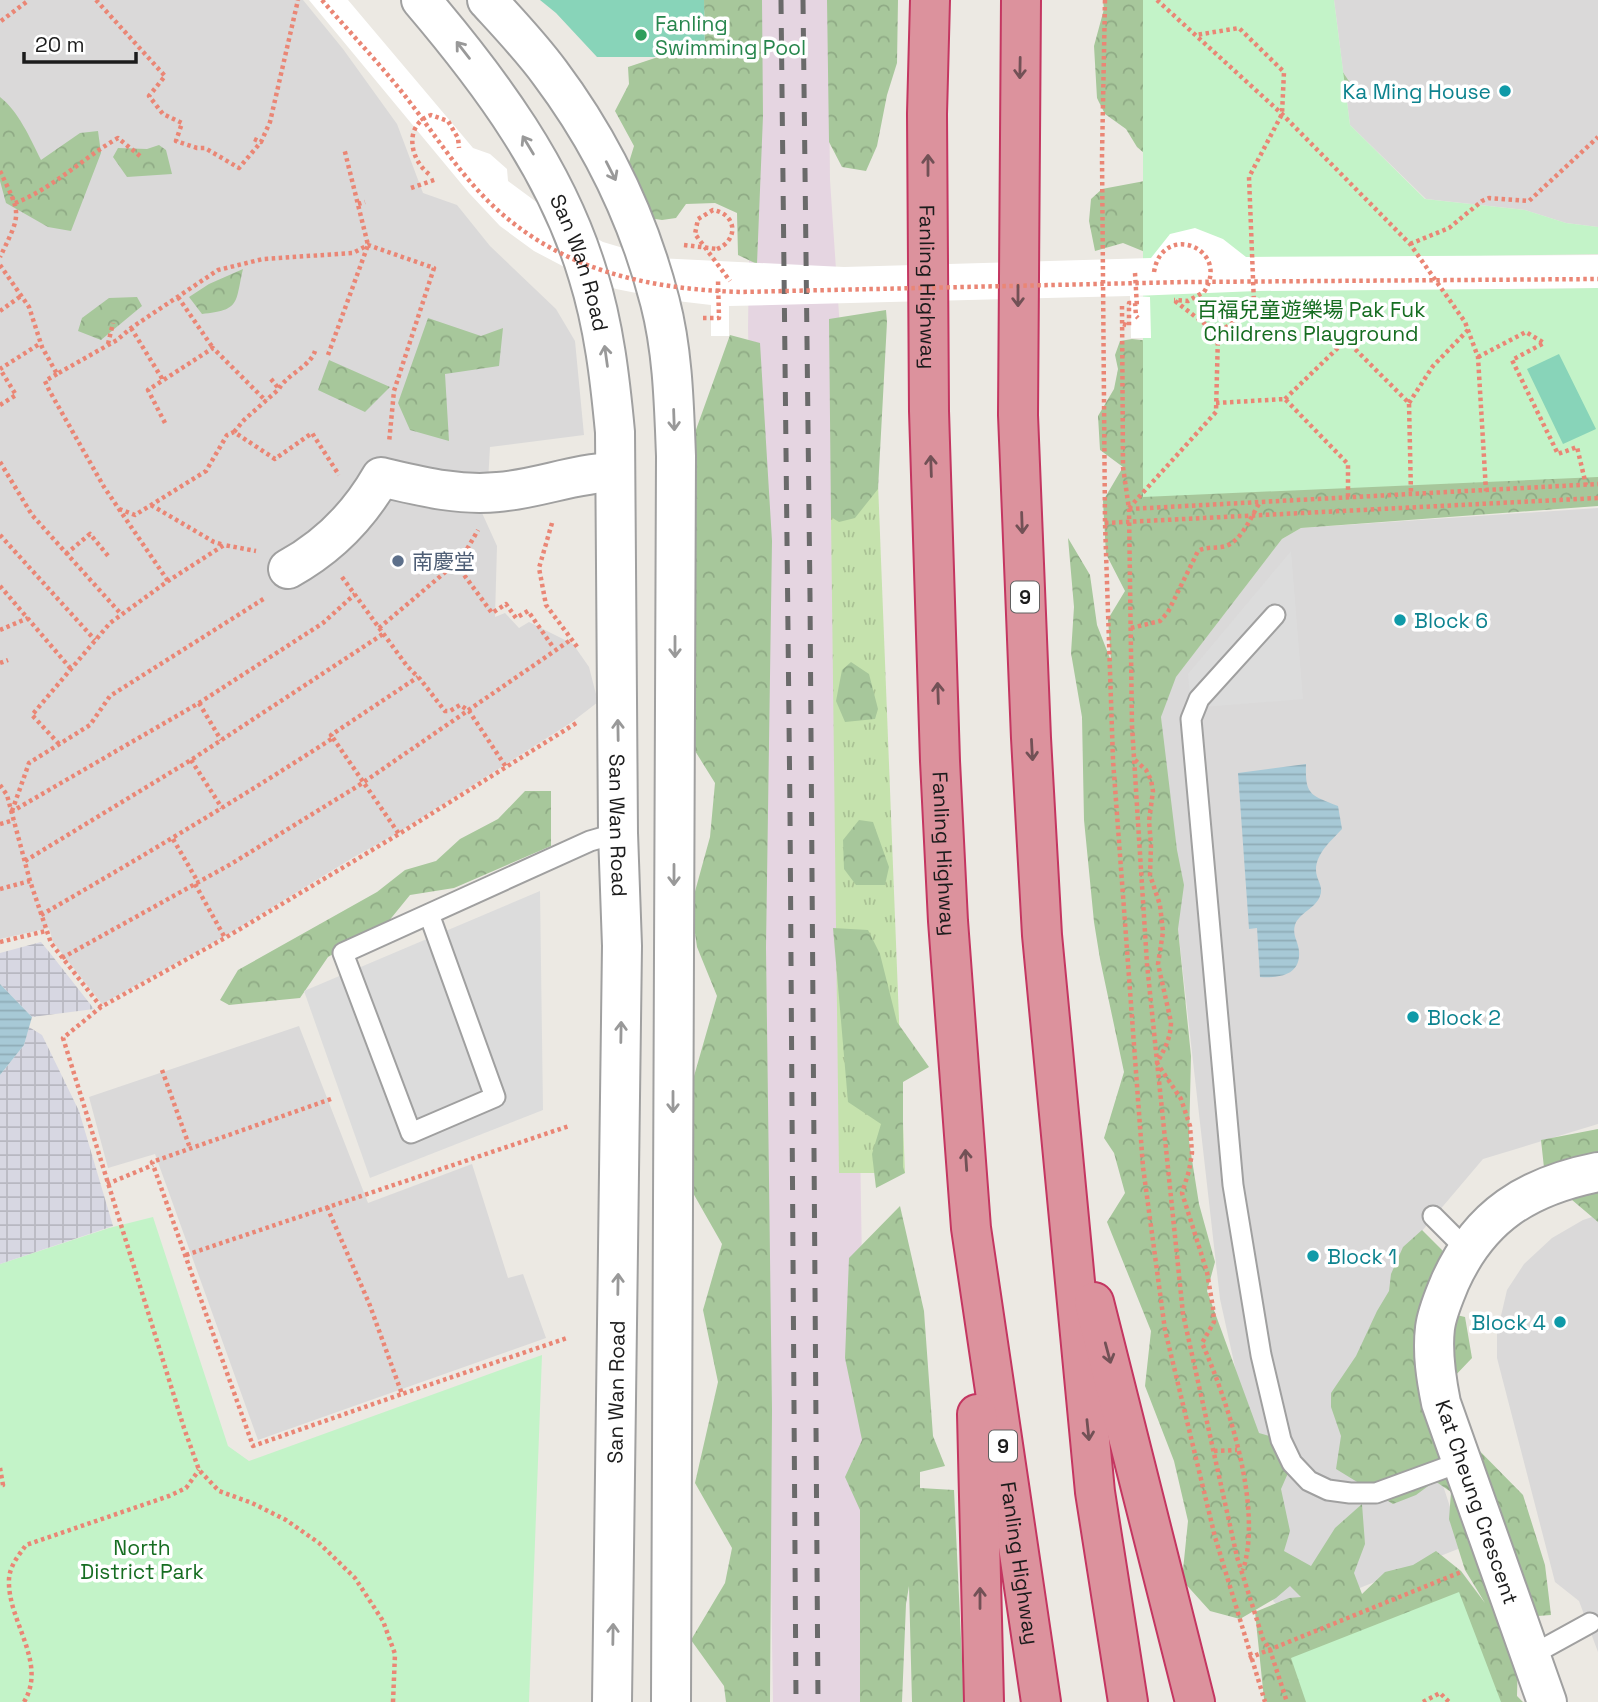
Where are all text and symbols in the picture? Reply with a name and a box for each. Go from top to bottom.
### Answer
place label: Fanling Swimming Pool [655,10,806,61]
scale bar [24,21,136,65]
marker: Fanling Swimming Pool [633,27,649,43]
text: 20 m [35,31,85,58]
one-way arrow [455,42,471,60]
one-way arrow [1013,56,1026,79]
place label: Ka Ming House [1343,78,1491,105]
marker: Ka Ming House [1497,83,1513,99]
one-way arrow [520,135,534,155]
one-way arrow [921,154,935,177]
one-way arrow [605,160,619,181]
street label: San Wan Road [544,190,615,333]
street label: Fanling Highway [914,204,942,369]
one-way arrow [1011,284,1025,307]
park label: 百福兒童遊樂場 Pak Fuk Childrens Playground [1196,296,1426,347]
one-way arrow [600,346,613,368]
one-way arrow [668,408,681,431]
one-way arrow [924,455,938,478]
one-way arrow [1016,511,1029,534]
place label: 南慶堂 [412,548,475,575]
marker: 南慶堂 [390,553,406,569]
road number: 9 [1011,582,1039,612]
place label: Block 6 [1414,607,1488,634]
marker: Block 6 [1392,612,1408,628]
one-way arrow [668,636,682,659]
one-way arrow [932,682,945,705]
one-way arrow [611,719,624,742]
one-way arrow [1025,739,1038,762]
street label: San Wan Road [604,754,634,897]
street label: Fanling Highway [927,771,963,937]
one-way arrow [667,863,681,886]
place label: Block 2 [1427,1004,1501,1031]
marker: Block 2 [1405,1009,1421,1025]
one-way arrow [614,1021,628,1044]
one-way arrow [666,1090,680,1113]
one-way arrow [959,1149,972,1172]
place label: Block 1 [1327,1243,1397,1270]
marker: Block 1 [1305,1248,1321,1264]
one-way arrow [611,1273,624,1296]
place label: Block 4 [1472,1309,1546,1336]
marker: Block 4 [1552,1314,1568,1330]
street label: San Wan Road [601,1320,631,1464]
one-way arrow [1102,1341,1115,1363]
street label: Kat Cheung Crescent [1429,1396,1525,1608]
one-way arrow [1082,1419,1095,1441]
road number: 9 [989,1430,1017,1462]
street label: Fanling Highway [995,1480,1046,1647]
park label: North District Park [80,1534,204,1585]
one-way arrow [974,1587,987,1610]
one-way arrow [606,1623,620,1646]

